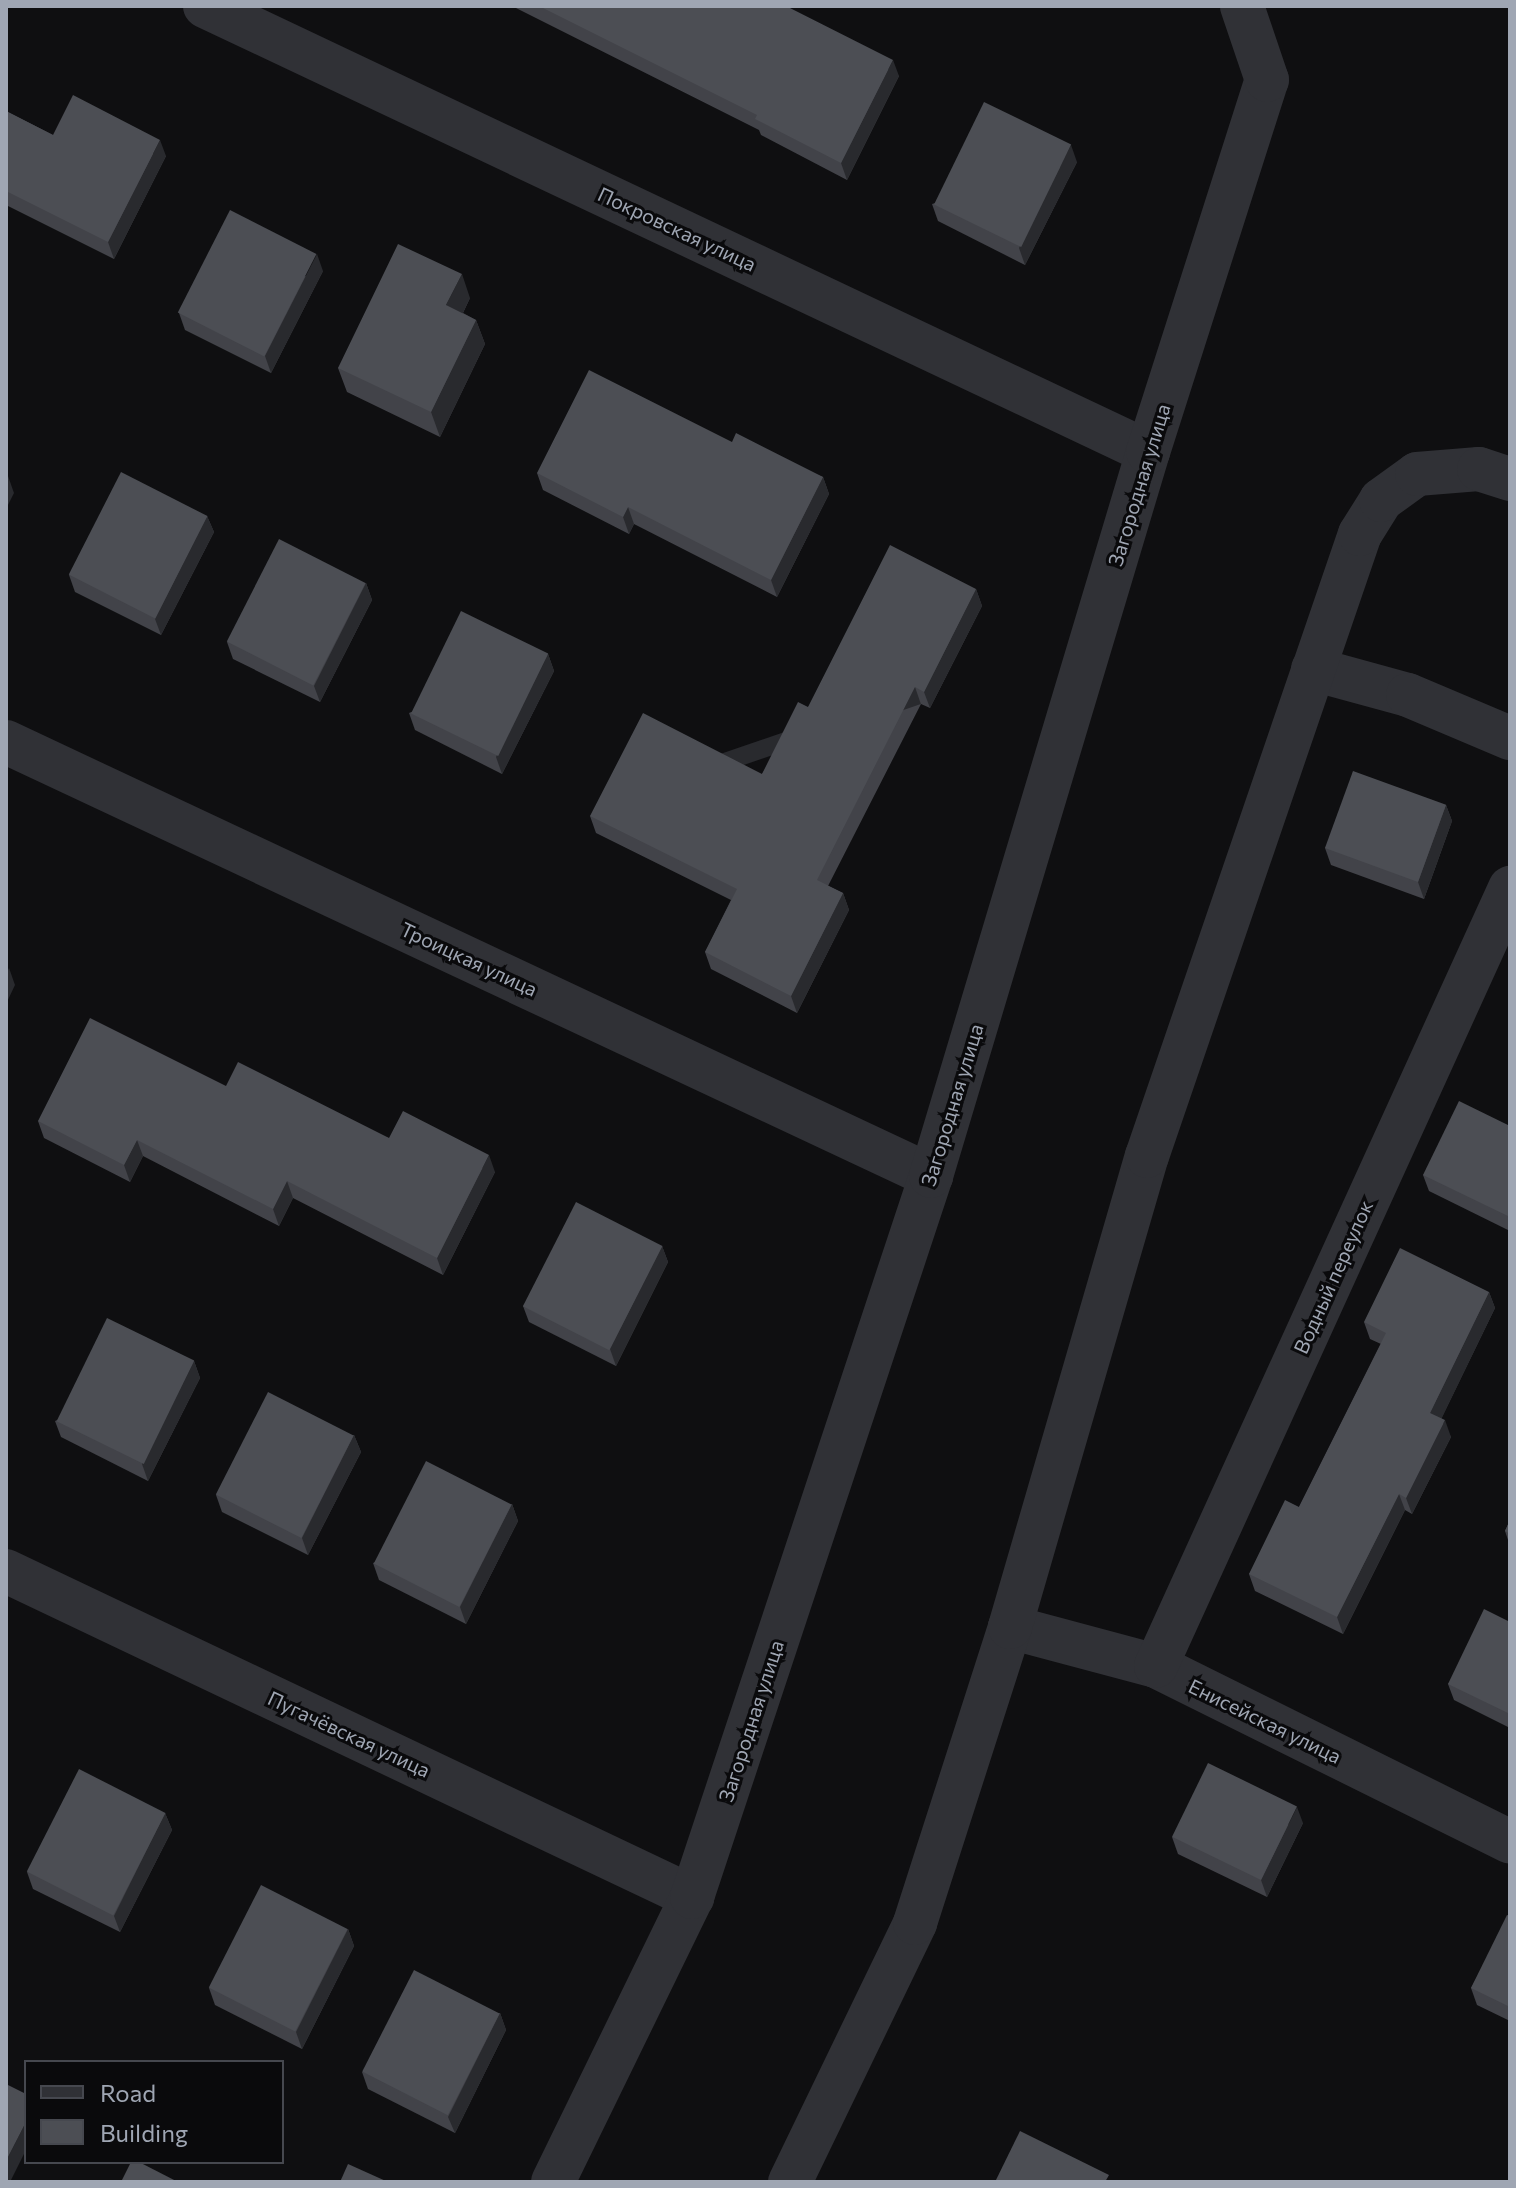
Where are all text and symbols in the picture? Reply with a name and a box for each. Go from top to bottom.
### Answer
street label: Покровская улица [594,182,760,276]
street label: Загородная улица [1103,401,1175,569]
street label: Троицкая улица [397,917,541,1001]
street label: Загородная улица [916,1021,988,1189]
street label: Водный переулок [1288,1197,1378,1357]
street label: Загородная улица [714,1637,788,1805]
street label: Енисейская улица [1185,1674,1345,1768]
street label: Пугачёвская улица [264,1686,434,1782]
legend [24,2060,284,2164]
text: Road [100,2078,156,2107]
text: Building [100,2118,188,2147]

